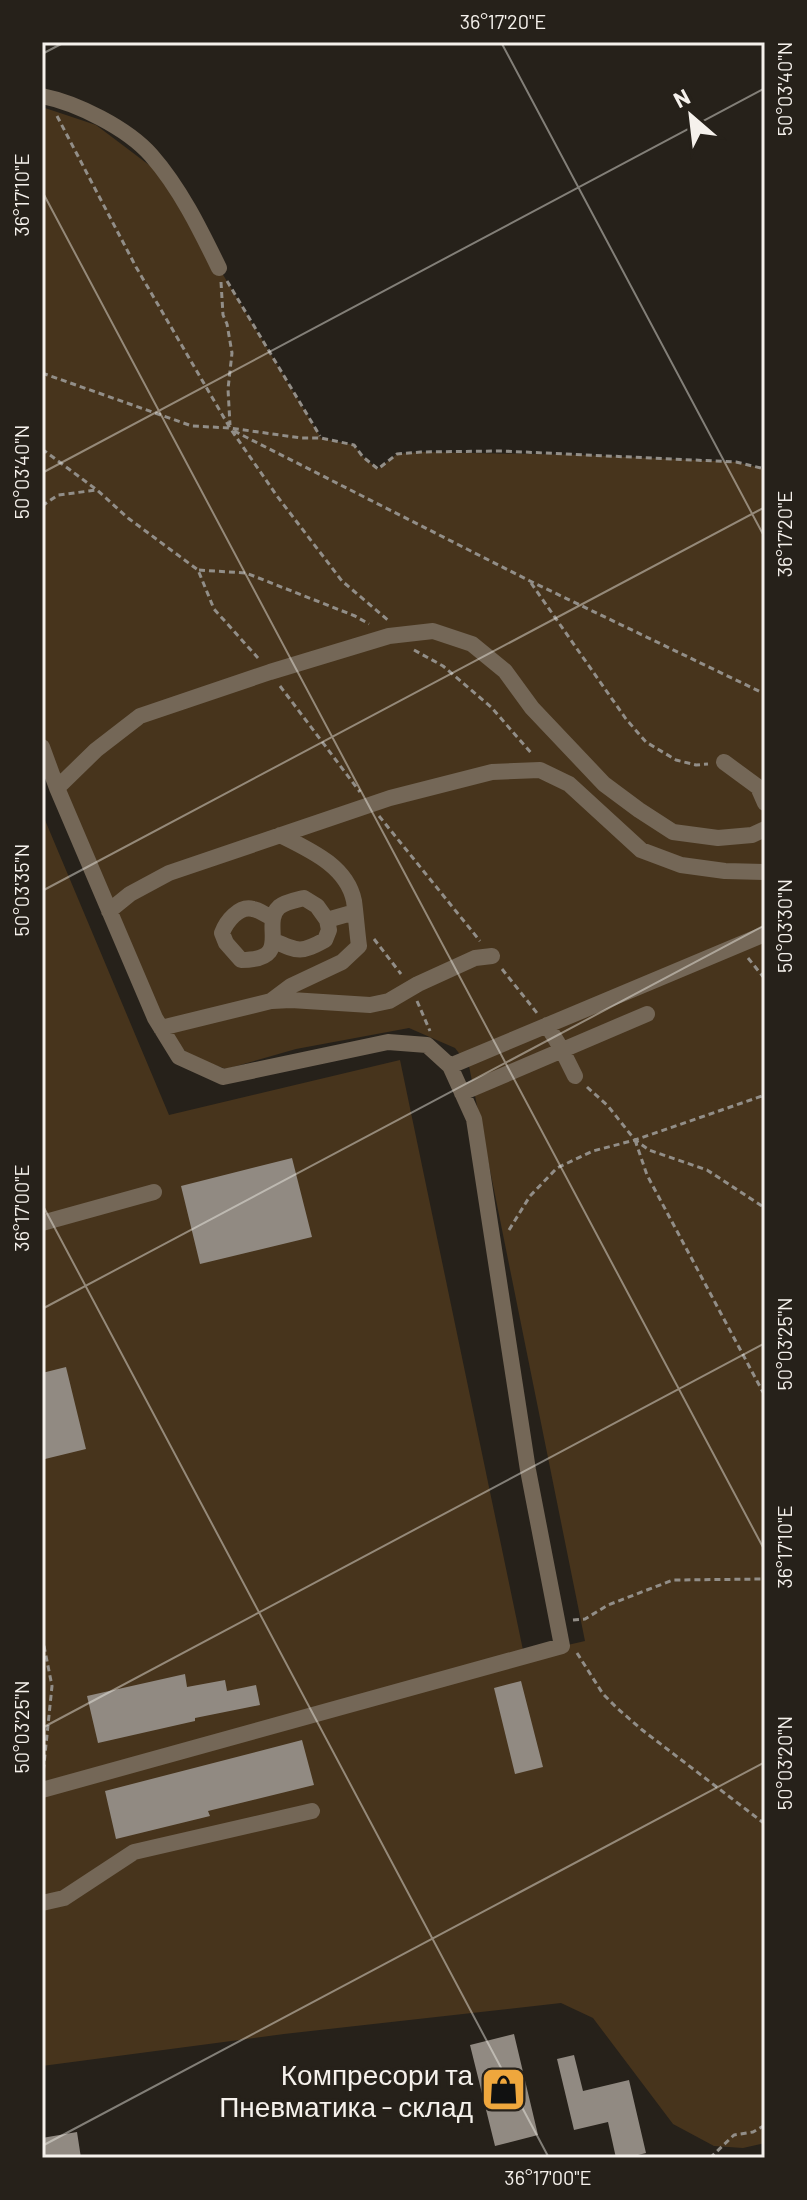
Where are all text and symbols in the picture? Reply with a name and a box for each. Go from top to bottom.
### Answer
text: 36°17'20"E [460,9,546,33]
text: 50°03'40"N [772,42,796,136]
north arrow [651,76,731,156]
text: N [669,83,694,112]
text: 36°17'10"E [9,154,33,236]
text: 50°03'40"N [9,425,33,519]
text: 36°17'20"E [772,491,796,577]
text: 50°03'35"N [9,844,33,936]
text: 50°03'30"N [772,879,796,973]
text: 36°17'00"E [9,1164,33,1252]
text: 50°03'25"N [772,1297,796,1391]
text: 36°17'10"E [772,1506,796,1588]
text: 50°03'25"N [9,1680,33,1774]
text: 50°03'20"N [772,1716,796,1810]
place label: Компресори та Пневматика - склад [219,2057,473,2123]
shop icon: Компресори та Пневматика - склад [480,2066,528,2114]
text: 36°17'00"E [504,2165,592,2189]

